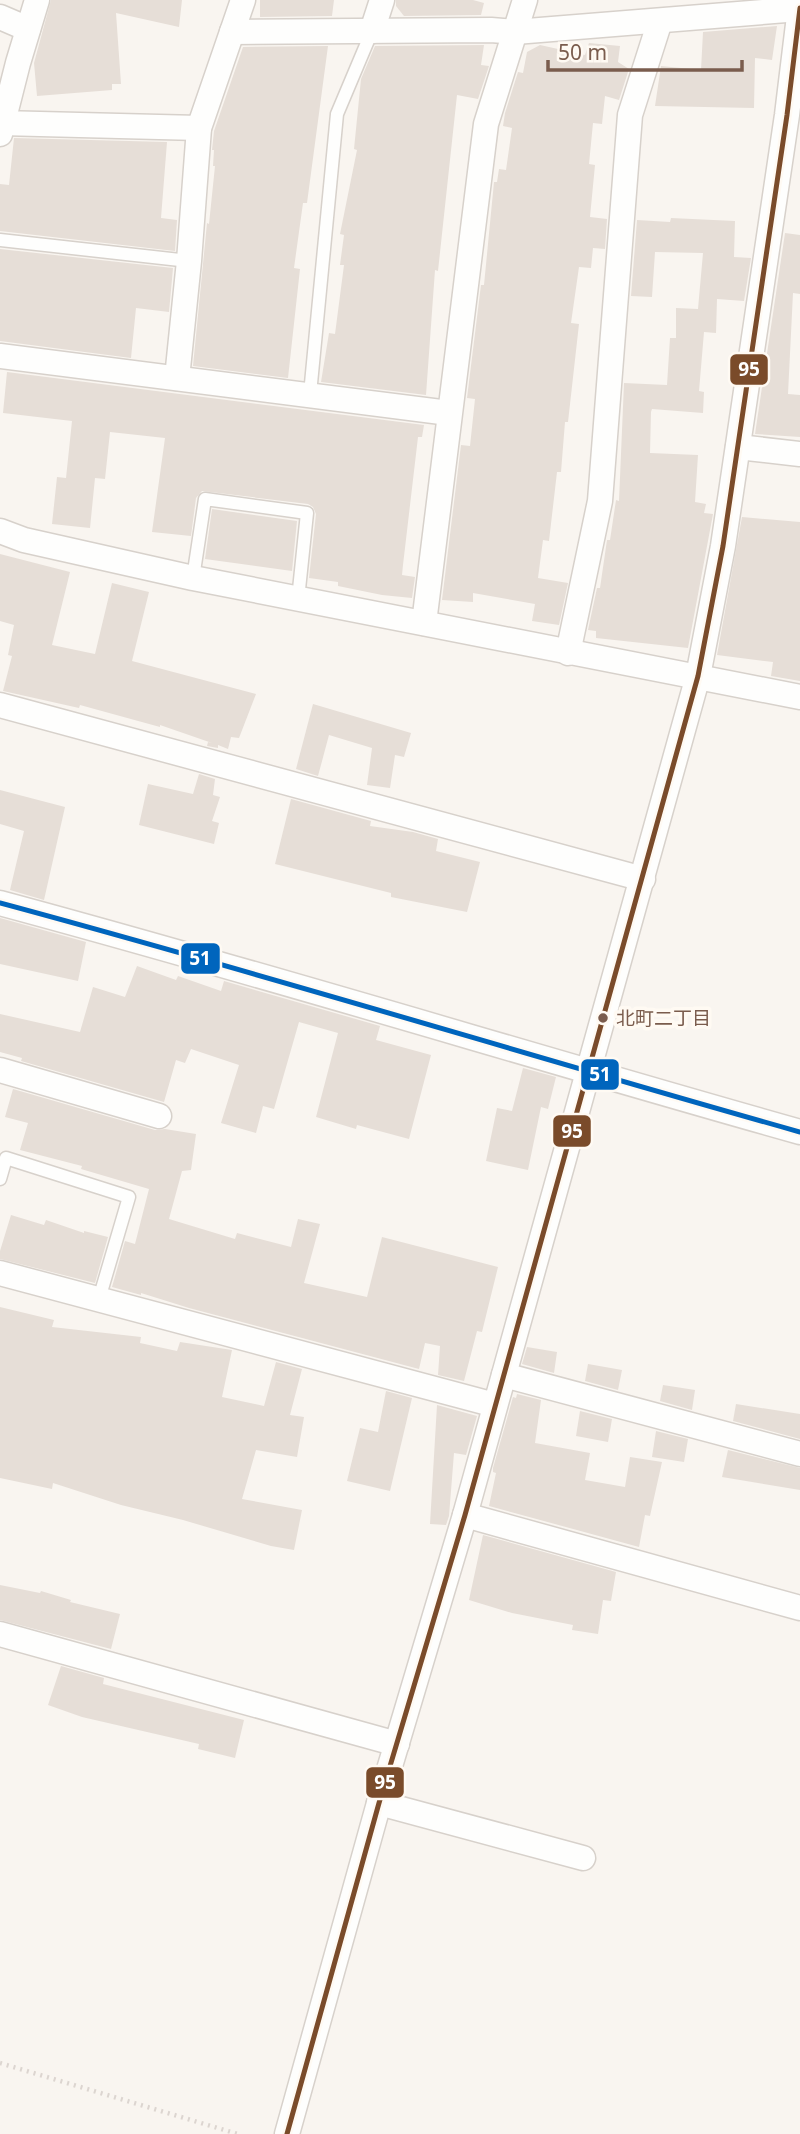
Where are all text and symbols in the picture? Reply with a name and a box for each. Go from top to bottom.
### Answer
scale bar [548,28,742,72]
text: 50 m [558,38,607,66]
line badge: 95 [729,353,769,386]
text: 95 [738,356,760,382]
line badge: 51 [180,942,221,975]
text: 51 [189,945,211,971]
place label: 北町二丁目 [616,1005,711,1031]
marker: 北町二丁目 [596,1011,610,1025]
line badge: 51 [580,1058,620,1091]
text: 51 [589,1061,611,1087]
line badge: 95 [552,1114,592,1148]
text: 95 [561,1118,583,1144]
line badge: 95 [365,1766,405,1799]
text: 95 [374,1769,396,1795]

